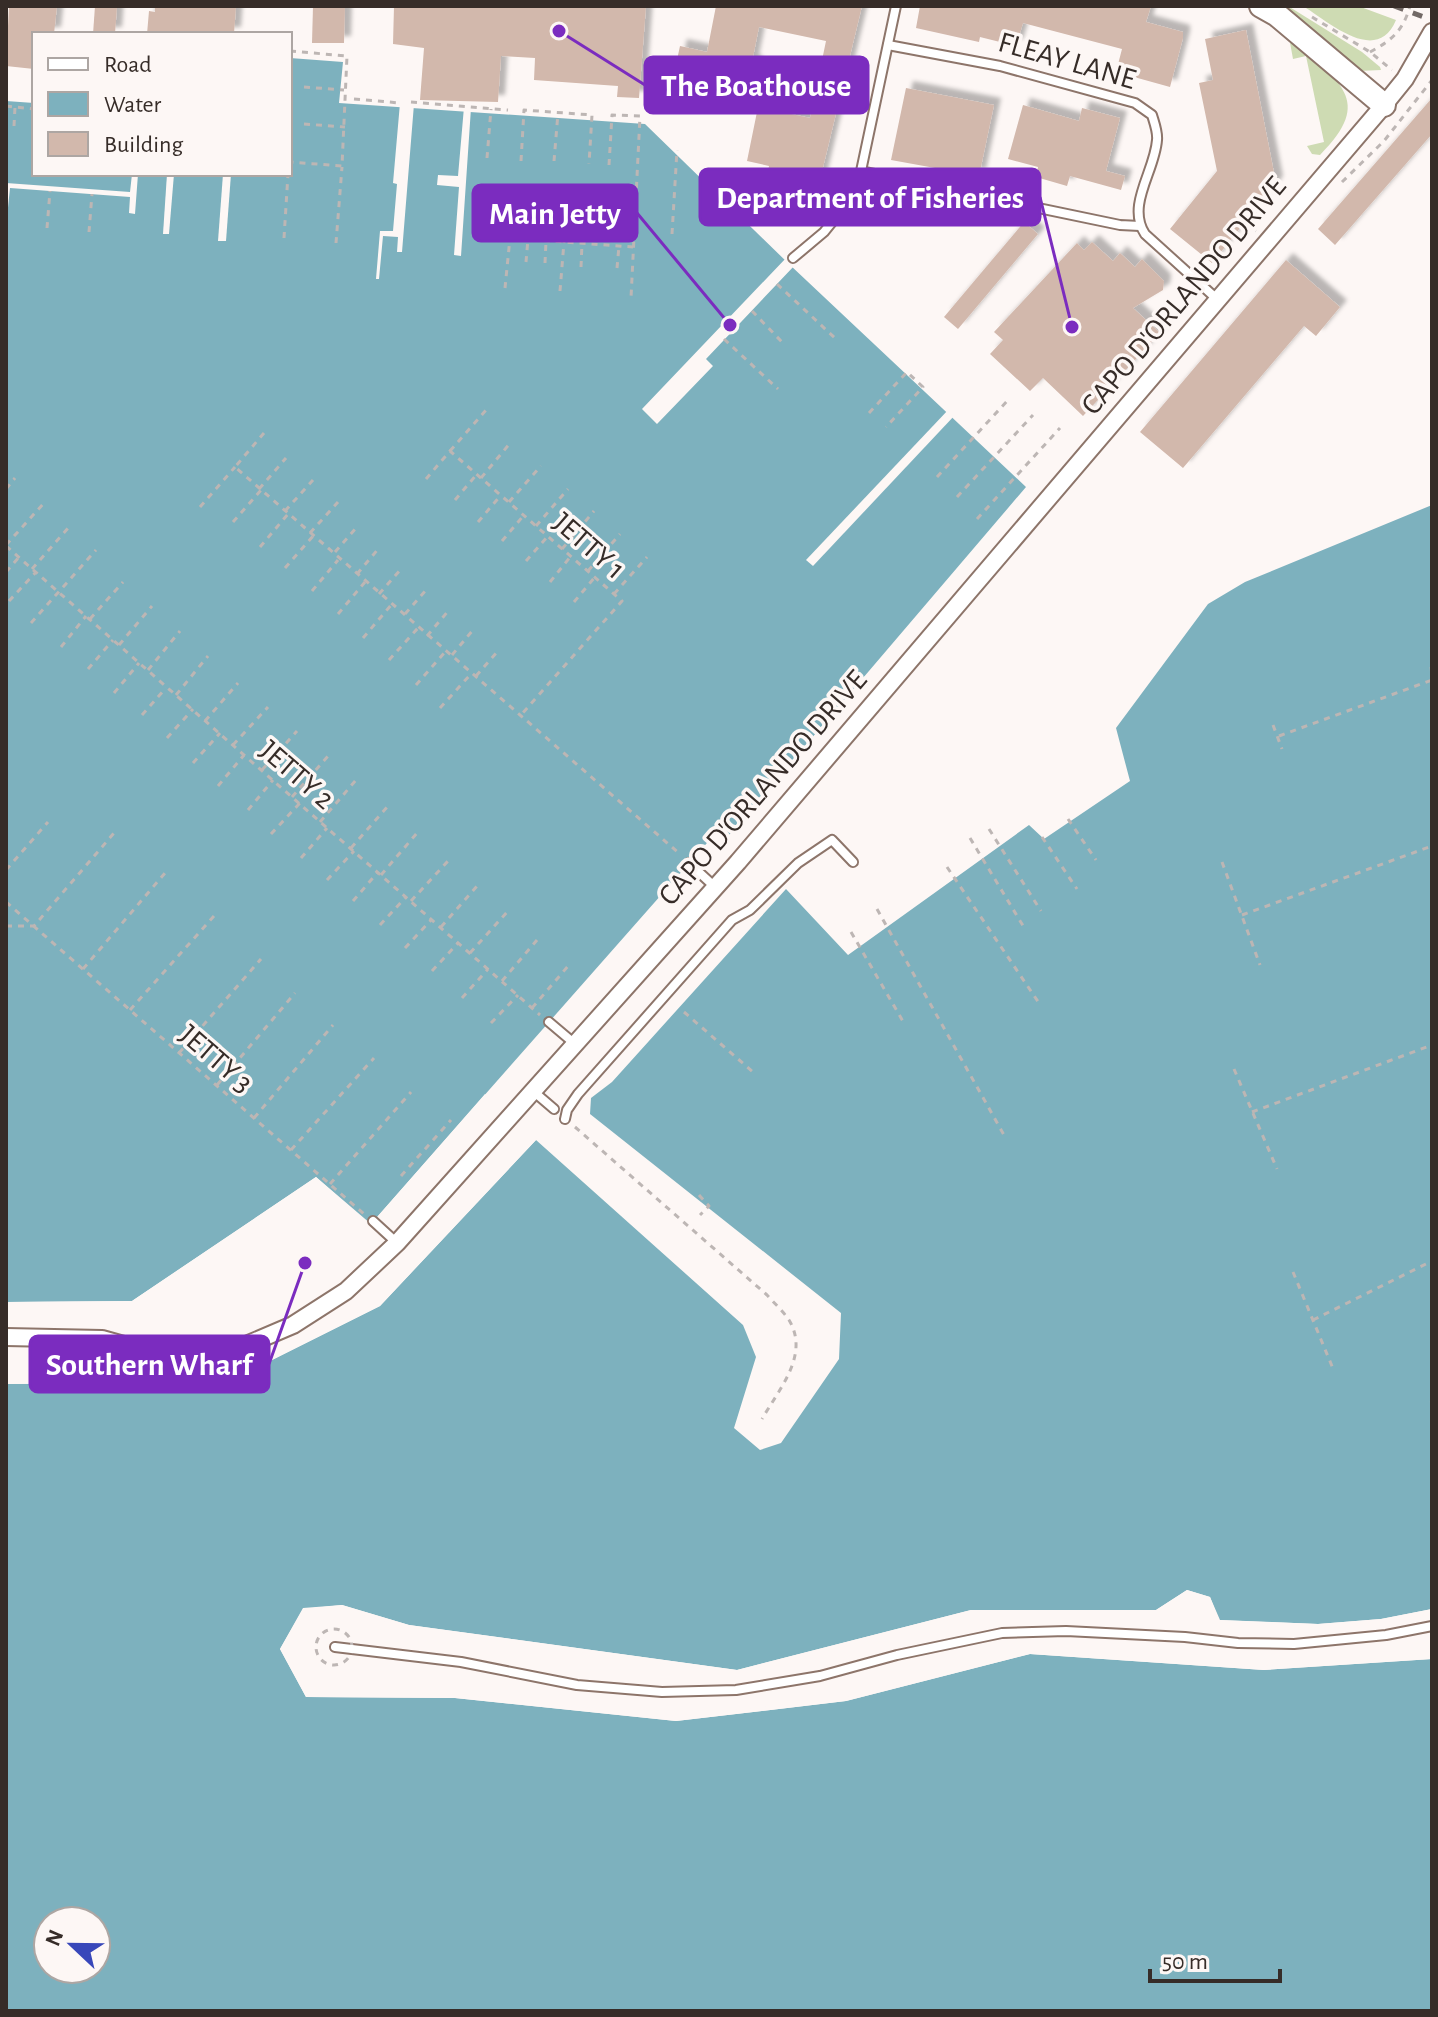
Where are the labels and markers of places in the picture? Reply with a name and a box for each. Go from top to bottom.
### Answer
callout: The Boathouse [645,57,868,113]
callout: Department of Fisheries [700,169,1040,225]
callout: Main Jetty [473,185,637,241]
callout: Southern Wharf [30,1336,269,1392]

